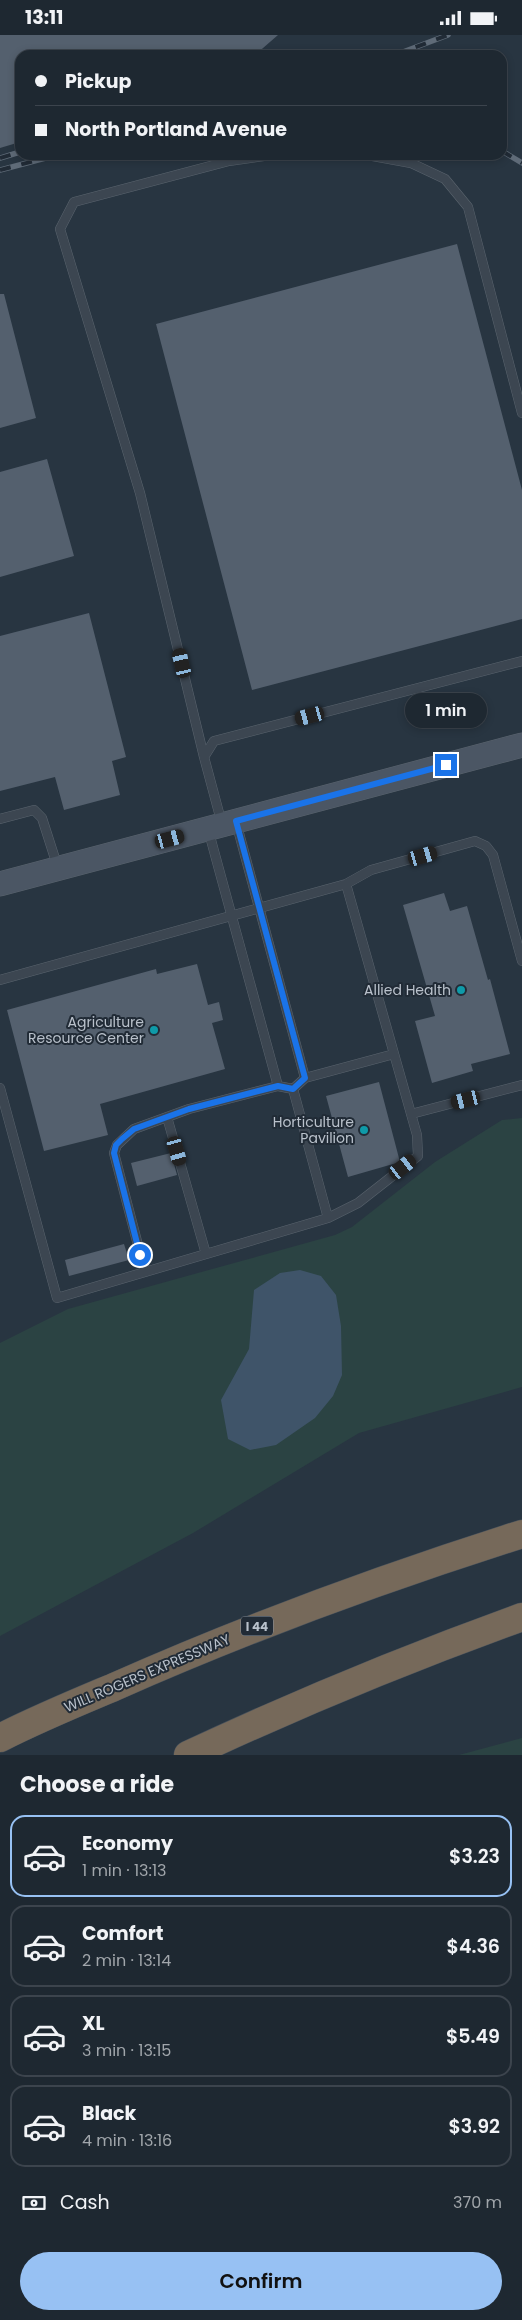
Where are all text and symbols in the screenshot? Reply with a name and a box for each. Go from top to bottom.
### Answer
text: 13:11 [25,4,63,31]
text: Pickup [65,68,131,95]
text: North Portland Avenue [65,116,287,143]
car [171,647,192,679]
callout: 1 min [405,693,487,727]
text: 1 min [425,699,467,722]
car [293,705,326,727]
route end [435,754,457,776]
car [153,828,186,850]
car [406,845,439,867]
place label: Allied Health [364,980,451,1000]
marker: Allied Health [455,984,467,996]
place label: Agriculture Resource Center [28,1012,144,1048]
marker: Agriculture Resource Center [148,1024,160,1036]
car [449,1089,482,1111]
place label: Horticulture Pavilion [273,1112,354,1148]
marker: Horticulture Pavilion [358,1124,370,1136]
car [165,1135,188,1167]
car [386,1152,419,1182]
route start [129,1244,151,1266]
road number: I 44 [241,1617,273,1635]
street label: WILL ROGERS EXPRESSWAY [61,1629,233,1717]
text: Choose a ride [20,1769,174,1800]
text: Economy [82,1830,173,1857]
icon: car [22,1834,67,1879]
text: $3.23 [449,1843,500,1870]
text: 1 min · 13:13 [82,1859,166,1882]
text: Comfort [82,1920,164,1947]
icon: car [22,1924,67,1969]
text: $4.36 [447,1933,500,1960]
text: 2 min · 13:14 [82,1949,171,1972]
text: XL [82,2010,105,2037]
icon: car [22,2014,67,2059]
text: $5.49 [446,2023,500,2050]
text: 3 min · 13:15 [82,2039,171,2062]
text: Black [82,2100,136,2127]
icon: car [22,2104,67,2149]
text: $3.92 [448,2113,500,2140]
text: 4 min · 13:16 [82,2129,172,2152]
icon: cash [20,2189,48,2217]
text: Cash [60,2189,110,2216]
text: 370 m [453,2191,502,2214]
button: Confirm [20,2252,502,2310]

